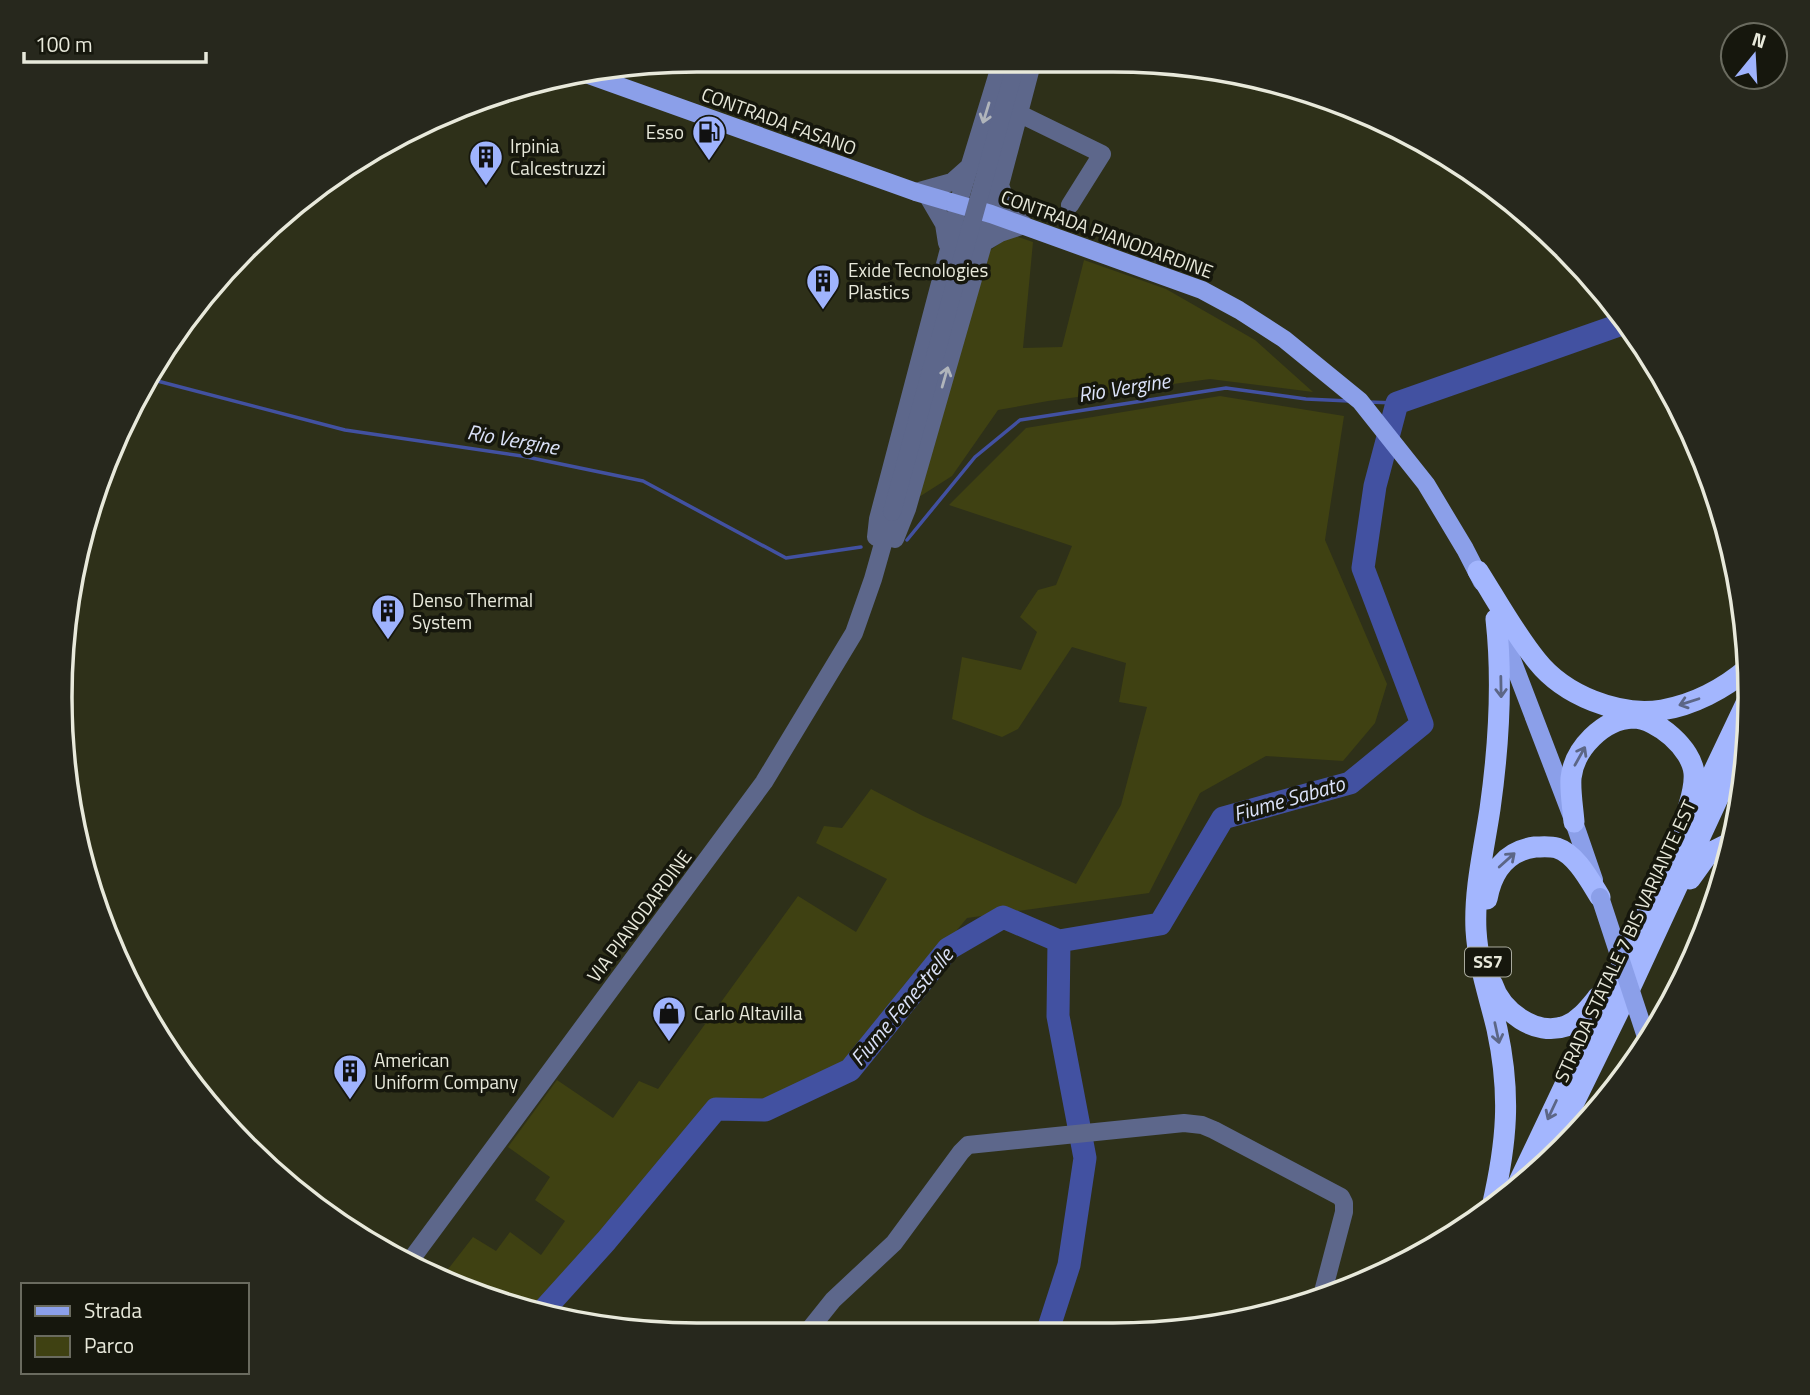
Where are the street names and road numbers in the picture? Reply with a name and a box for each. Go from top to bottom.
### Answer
street label: CONTRADA FASANO [698,79,861,162]
street label: CONTRADA PIANODARDINE [997,182,1217,285]
street label: STRADA STATALE 7 BIS VARIANTE EST [1546,795,1703,1087]
street label: VIA PIANODARDINE [579,843,698,988]
road number: SS7 [1465,947,1511,976]

